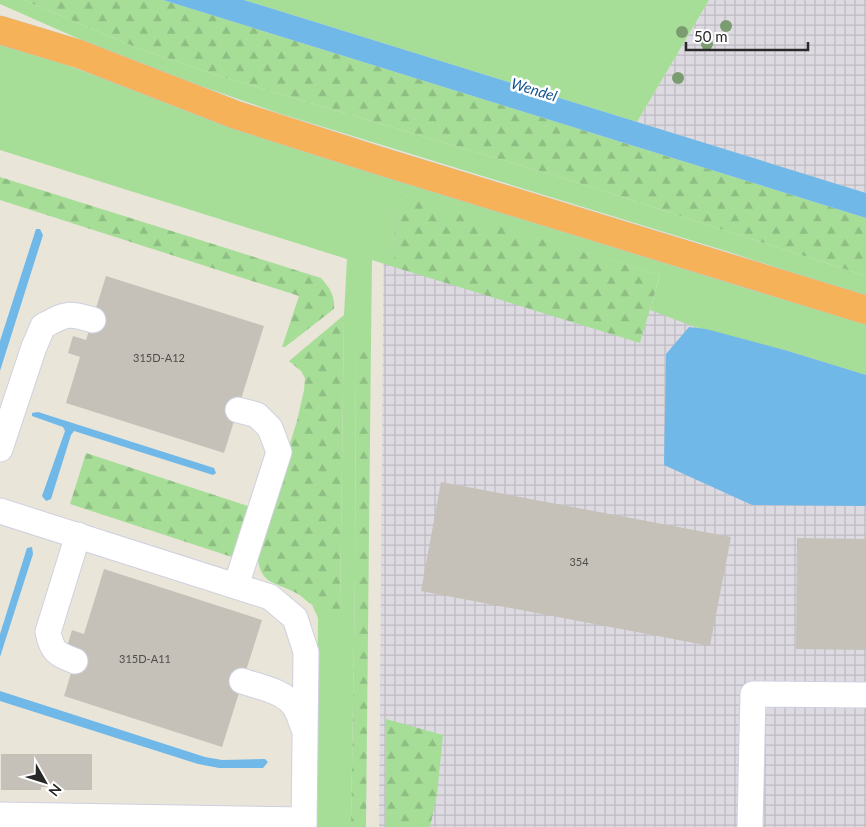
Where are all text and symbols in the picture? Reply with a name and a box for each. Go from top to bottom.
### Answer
scale bar [686,20,808,52]
text: 50 m [694,27,728,45]
water label: Wendel [509,74,560,105]
house number: 315D-A12 [133,351,185,364]
house number: 354 [569,555,589,568]
house number: 315D-A11 [119,652,171,665]
north arrow [20,757,70,807]
text: N [45,781,65,800]

